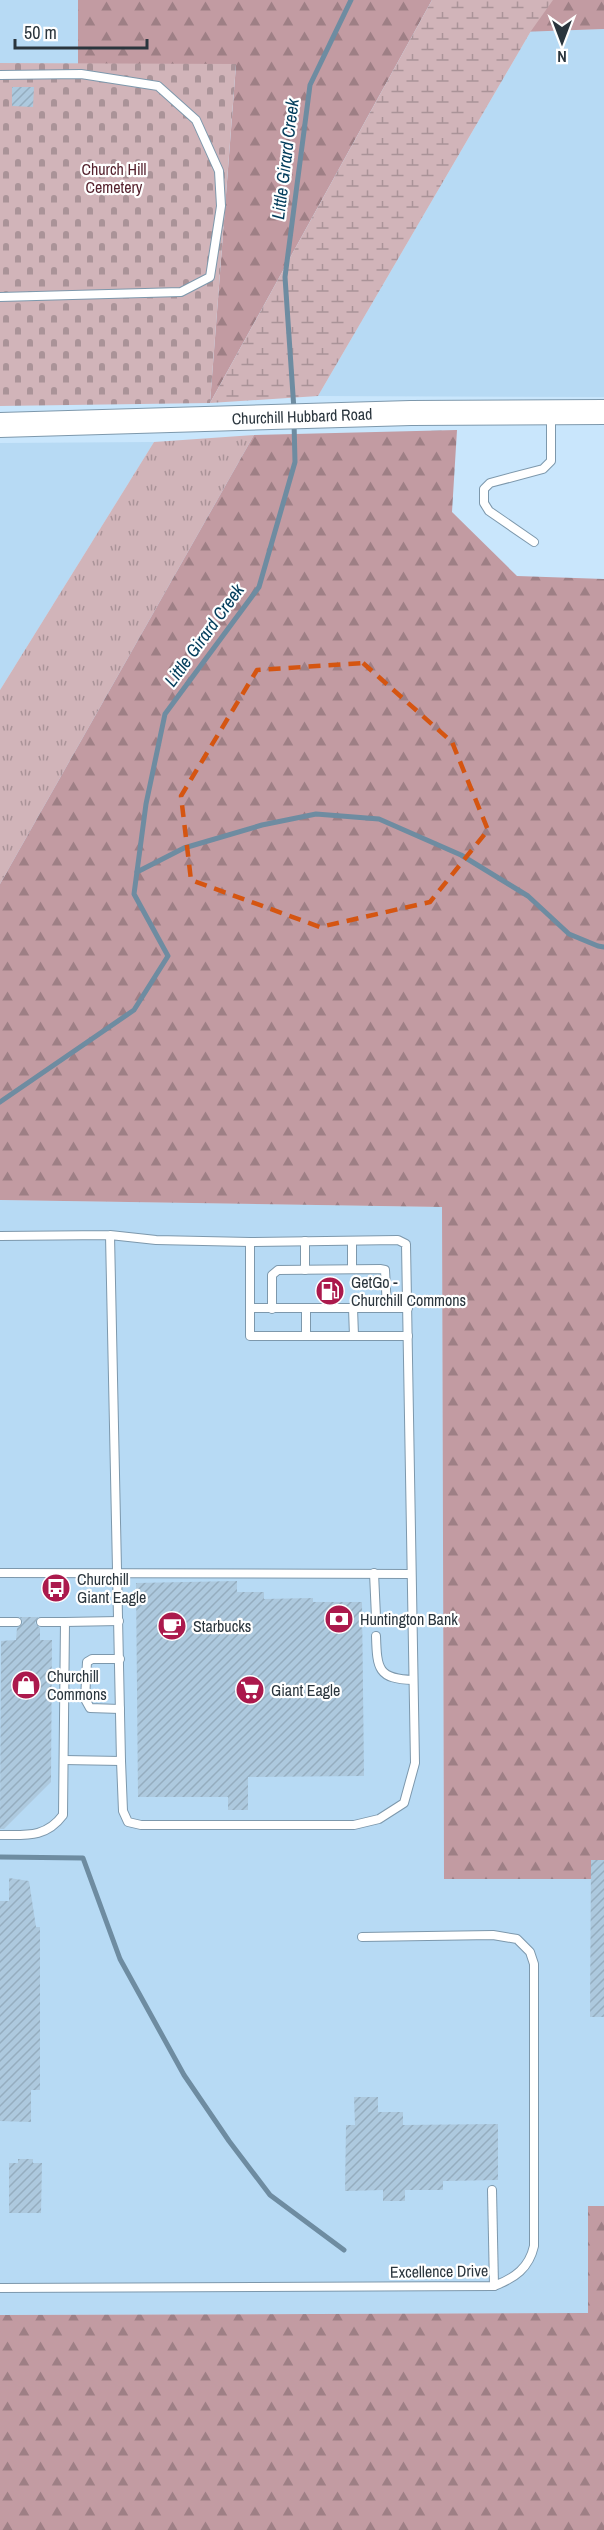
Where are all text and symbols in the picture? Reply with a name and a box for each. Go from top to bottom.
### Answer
scale bar [15,12,147,50]
north arrow [532,12,592,72]
text: 50 m [24,20,57,45]
text: N [557,46,567,68]
water label: Little Girard Creek [265,97,305,221]
park label: Church Hill Cemetery [82,158,147,198]
street label: Churchill Hubbard Road [231,403,373,429]
water label: Little Girard Creek [158,578,250,691]
place label: GetGo - Churchill Commons [351,1271,466,1311]
fuel station icon: GetGo - Churchill Commons [314,1275,346,1307]
place label: Churchill Giant Eagle [77,1568,146,1608]
bus stop icon: Churchill Giant Eagle [40,1572,72,1604]
bank icon: Huntington Bank [323,1603,355,1635]
place label: Huntington Bank [360,1608,458,1630]
cafe icon: Starbucks [156,1610,188,1642]
place label: Starbucks [193,1615,251,1637]
place label: Churchill Commons [47,1665,107,1705]
shop icon: Churchill Commons [10,1669,42,1701]
supermarket icon: Giant Eagle [234,1674,266,1706]
place label: Giant Eagle [271,1679,340,1701]
street label: Excellence Drive [390,2259,488,2283]

